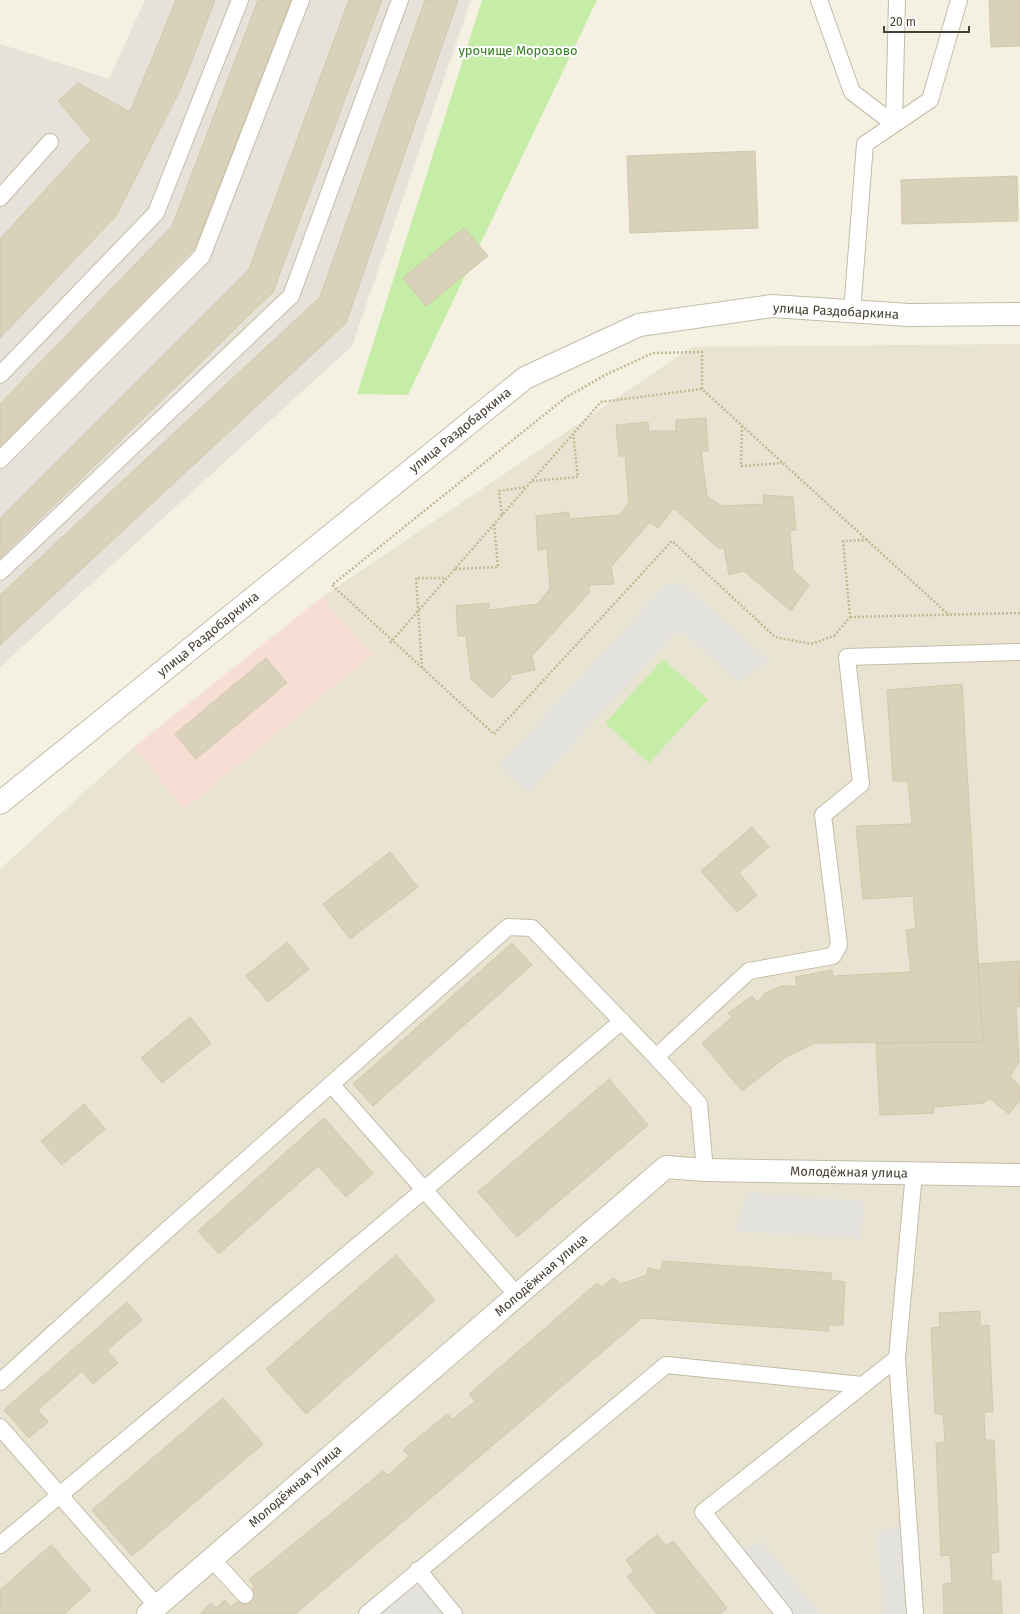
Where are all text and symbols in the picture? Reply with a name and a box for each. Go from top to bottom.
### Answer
scale bar [884,8,969,34]
text: 20 m [890,15,916,29]
park label: урочище Морозово [458,43,578,58]
street label: улица Раздобаркина [773,300,899,322]
street label: улица Раздобаркина [406,384,514,476]
street label: улица Раздобаркина [154,588,262,680]
street label: Молодёжная улица [790,1163,908,1181]
street label: Молодёжная улица [492,1231,590,1319]
street label: Молодёжная улица [246,1442,344,1530]

